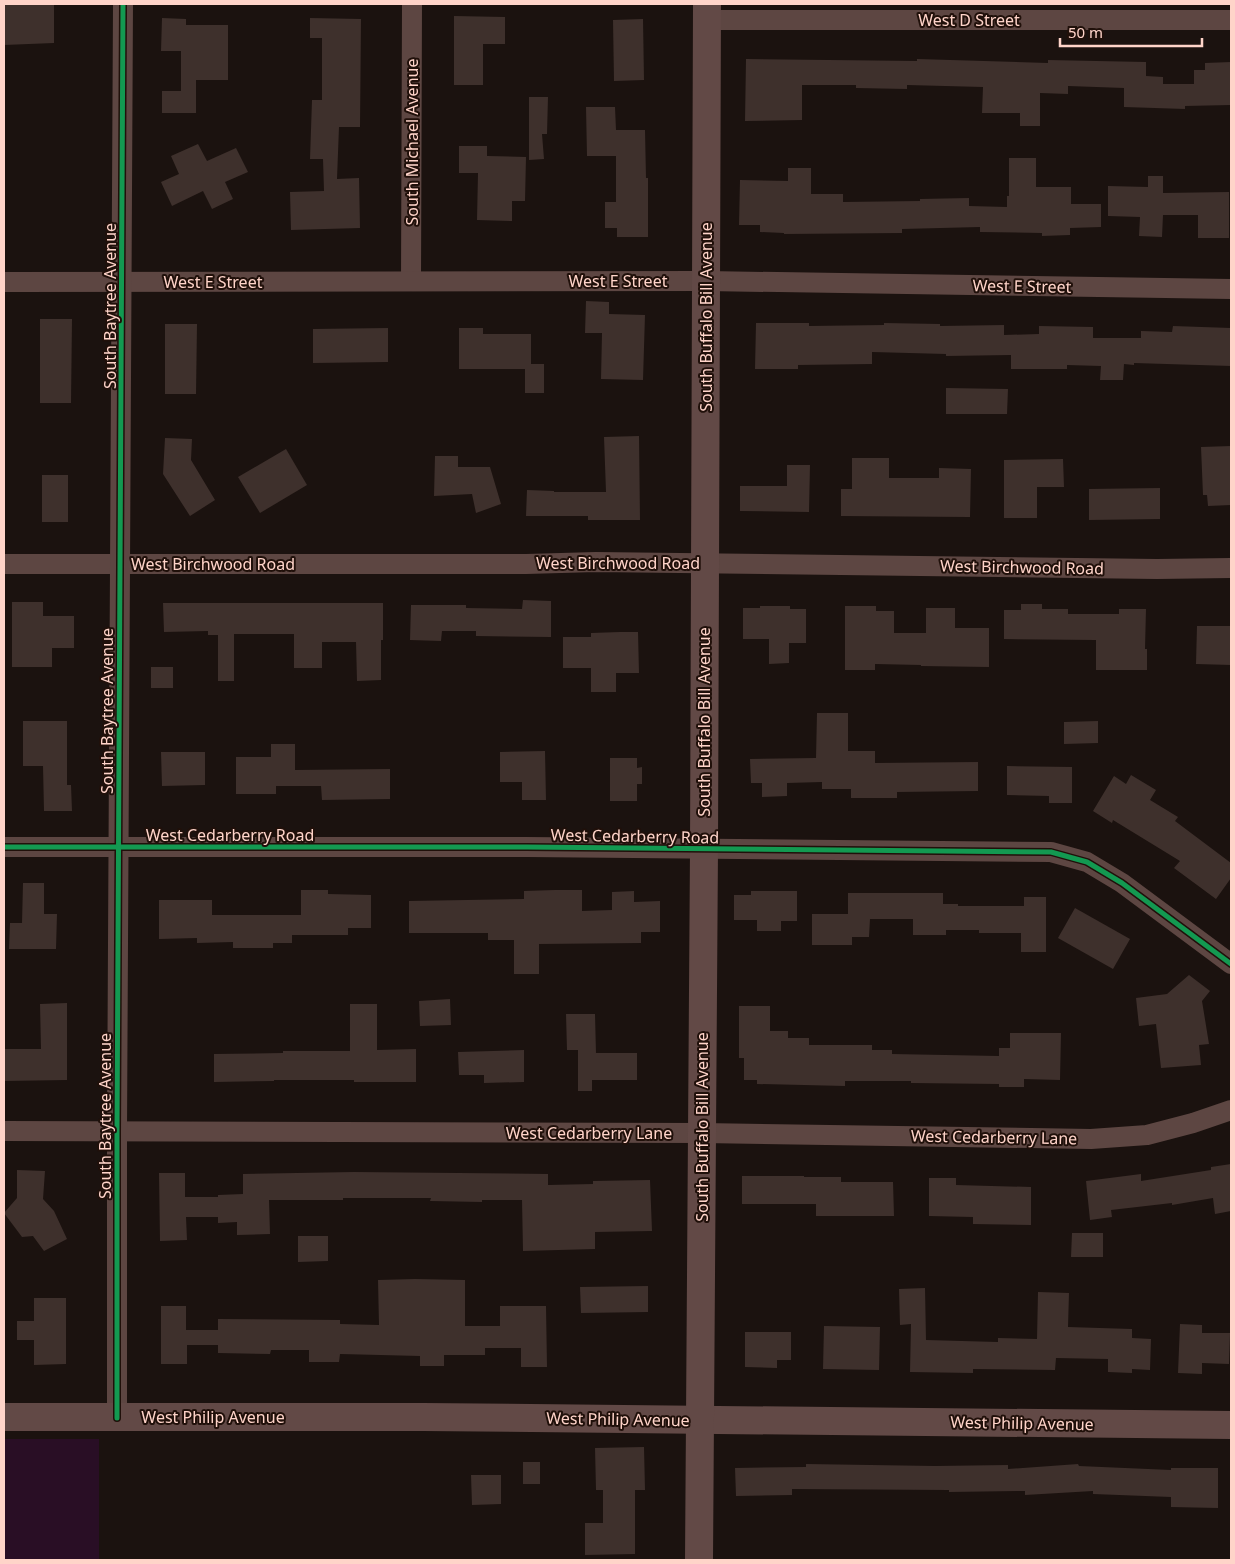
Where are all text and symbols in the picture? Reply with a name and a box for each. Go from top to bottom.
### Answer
street label: West D Street [918,9,1020,31]
scale bar [1060,15,1202,47]
text: 50 m [1068,22,1103,42]
street label: South Michael Avenue [401,59,423,225]
street label: South Buffalo Bill Avenue [695,222,717,412]
street label: South Baytree Avenue [99,223,121,389]
street label: West E Street [569,270,668,292]
street label: West E Street [164,271,263,293]
street label: West E Street [972,274,1072,298]
street label: West Birchwood Road [536,552,700,574]
street label: West Birchwood Road [131,553,295,575]
street label: West Birchwood Road [940,555,1104,579]
street label: South Buffalo Bill Avenue [693,627,715,817]
street label: South Baytree Avenue [96,628,118,794]
street label: West Cedarberry Road [146,824,314,846]
street label: West Cedarberry Road [551,824,719,848]
street label: South Buffalo Bill Avenue [691,1032,713,1222]
street label: South Baytree Avenue [94,1033,116,1199]
street label: West Cedarberry Lane [506,1122,672,1144]
street label: West Cedarberry Lane [911,1125,1077,1149]
street label: West Philip Avenue [141,1406,285,1428]
street label: West Philip Avenue [546,1407,690,1431]
street label: West Philip Avenue [950,1411,1094,1435]

